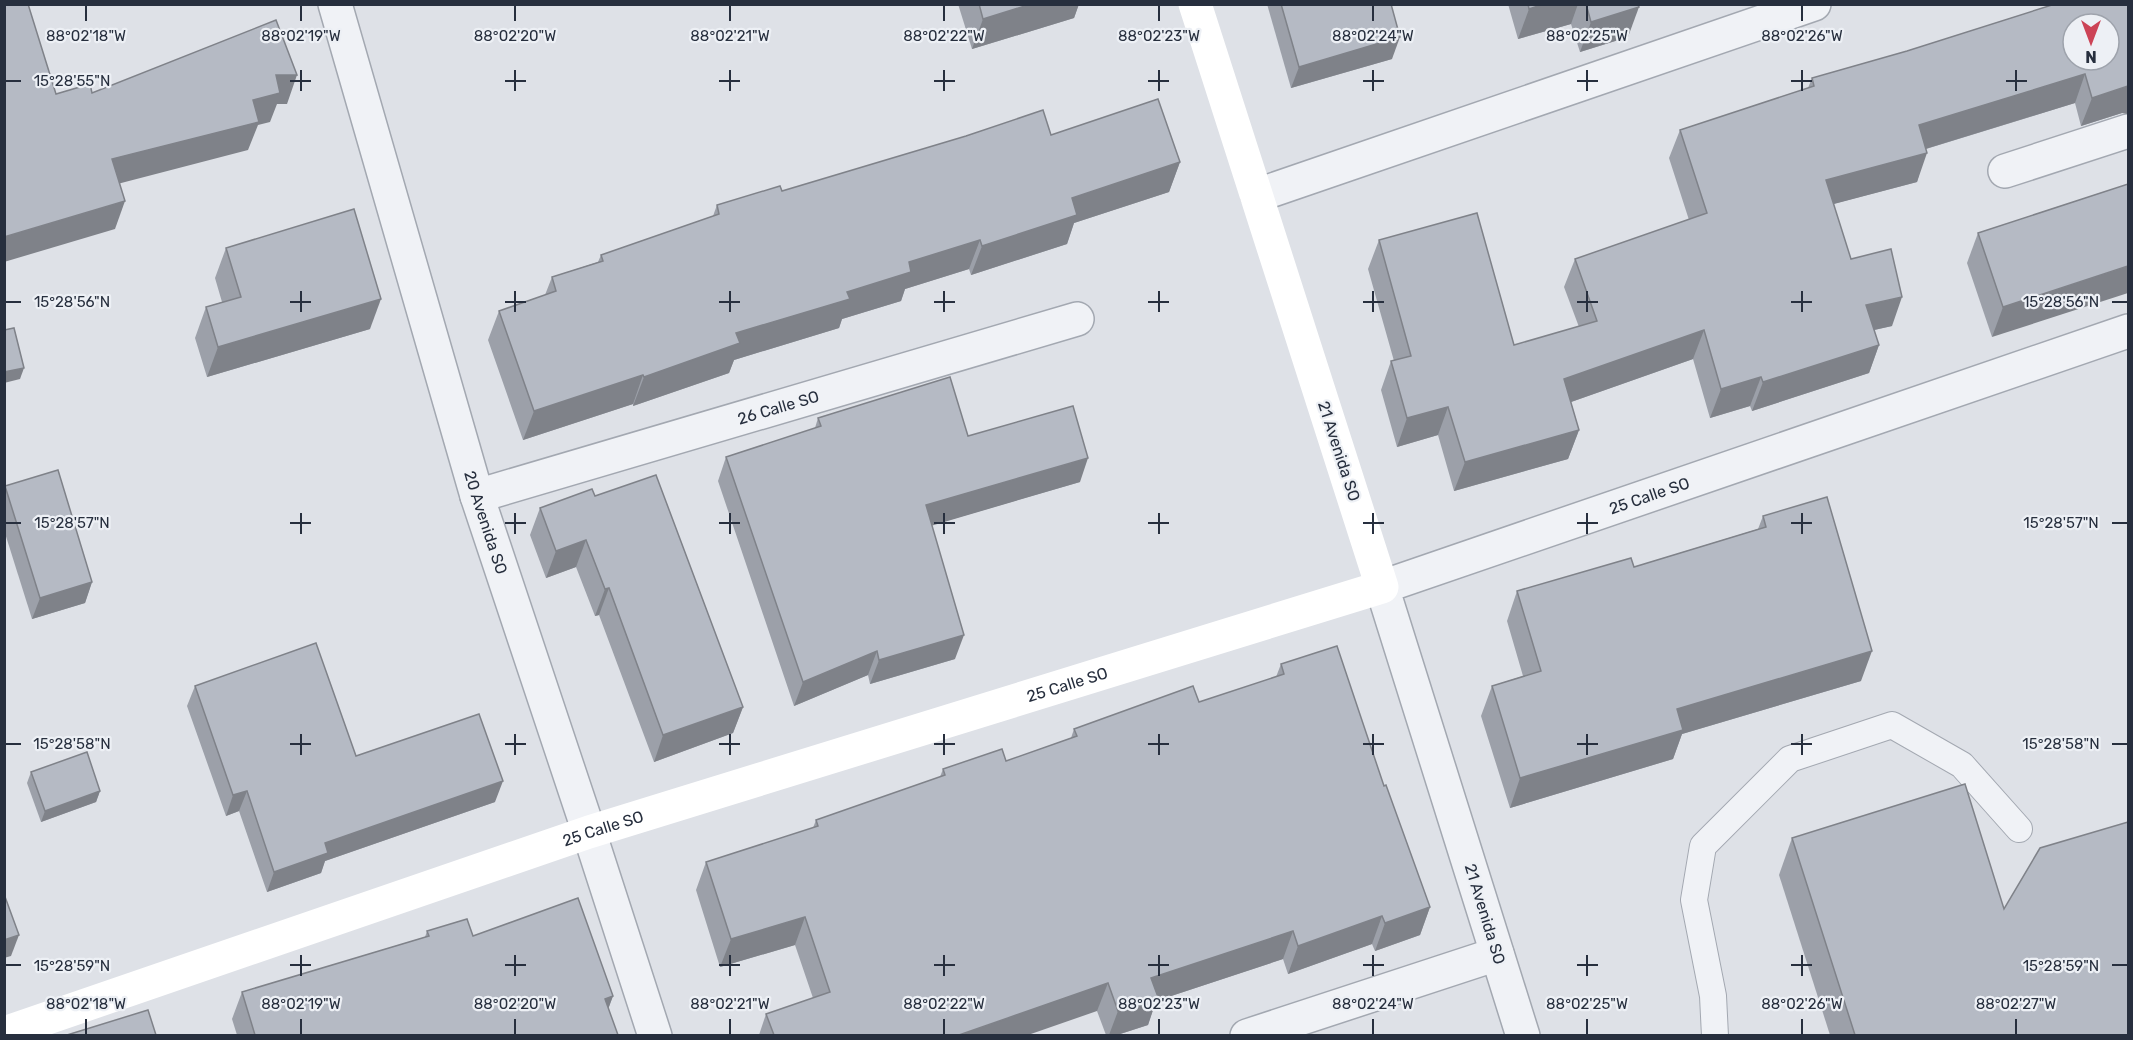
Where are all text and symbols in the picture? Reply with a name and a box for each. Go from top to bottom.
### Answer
north arrow [2061,12,2121,72]
text: 88°02'18"W [46,27,126,45]
text: 88°02'19"W [261,27,341,45]
text: 88°02'20"W [474,27,556,45]
text: 88°02'21"W [690,27,770,45]
text: 88°02'22"W [903,27,985,45]
text: 88°02'23"W [1118,27,1200,45]
text: 88°02'24"W [1332,27,1414,45]
text: 88°02'25"W [1546,27,1628,45]
text: 88°02'26"W [1761,27,1843,45]
text: N [2085,47,2097,66]
text: 15°28'55"N [34,72,110,90]
text: 15°28'56"N [34,293,110,311]
text: 15°28'56"N [2023,293,2099,311]
street label: 26 Calle SO [735,386,821,428]
street label: 21 Avenida SO [1314,399,1364,503]
street label: 20 Avenida SO [461,469,512,576]
street label: 25 Calle SO [1606,473,1692,518]
text: 15°28'57"N [34,514,110,532]
text: 15°28'57"N [2023,514,2099,532]
street label: 25 Calle SO [1024,663,1110,706]
text: 15°28'58"N [33,735,111,753]
text: 15°28'58"N [2022,735,2100,753]
street label: 25 Calle SO [560,806,646,850]
street label: 21 Avenida SO [1461,861,1509,967]
text: 15°28'59"N [34,957,110,975]
text: 15°28'59"N [2023,957,2099,975]
text: 88°02'18"W [46,995,126,1013]
text: 88°02'19"W [261,995,341,1013]
text: 88°02'20"W [474,995,556,1013]
text: 88°02'21"W [690,995,770,1013]
text: 88°02'22"W [903,995,985,1013]
text: 88°02'23"W [1118,995,1200,1013]
text: 88°02'24"W [1332,995,1414,1013]
text: 88°02'25"W [1546,995,1628,1013]
text: 88°02'26"W [1761,995,1843,1013]
text: 88°02'27"W [1976,995,2056,1013]

